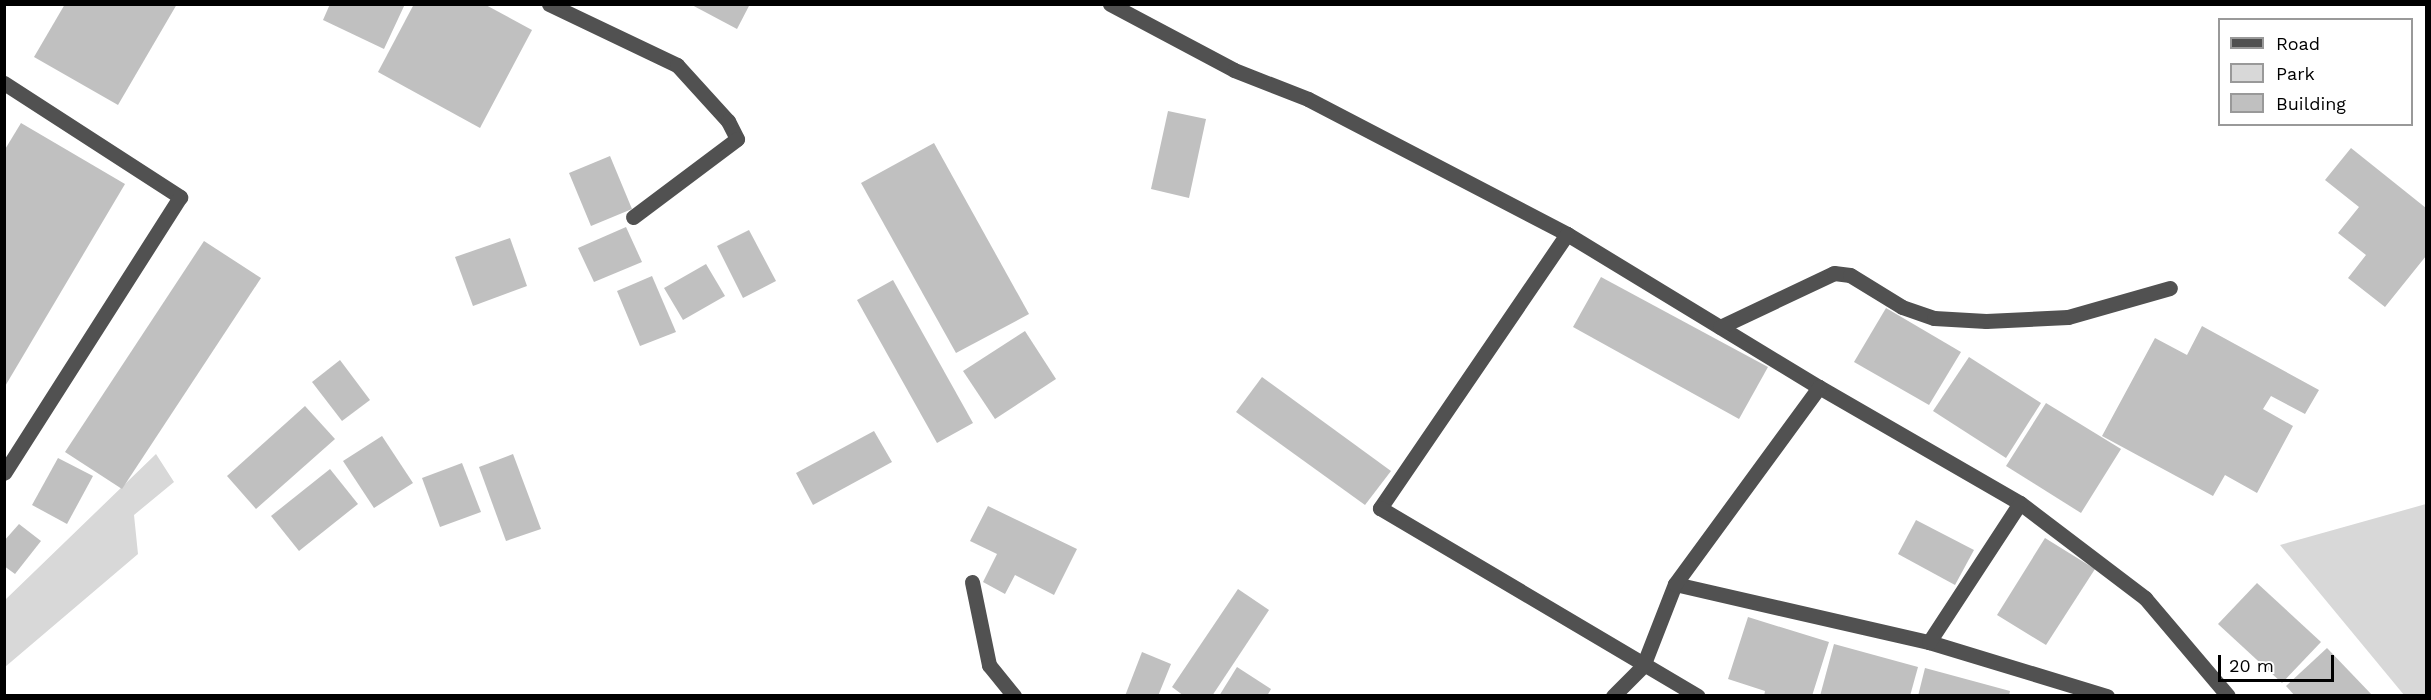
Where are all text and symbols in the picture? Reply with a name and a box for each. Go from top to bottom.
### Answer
legend [2218,18,2413,126]
text: Road [2276,33,2320,54]
text: Park [2276,63,2315,84]
text: Building [2276,93,2346,114]
scale bar [2221,643,2336,681]
text: 20 m [2229,655,2274,676]

